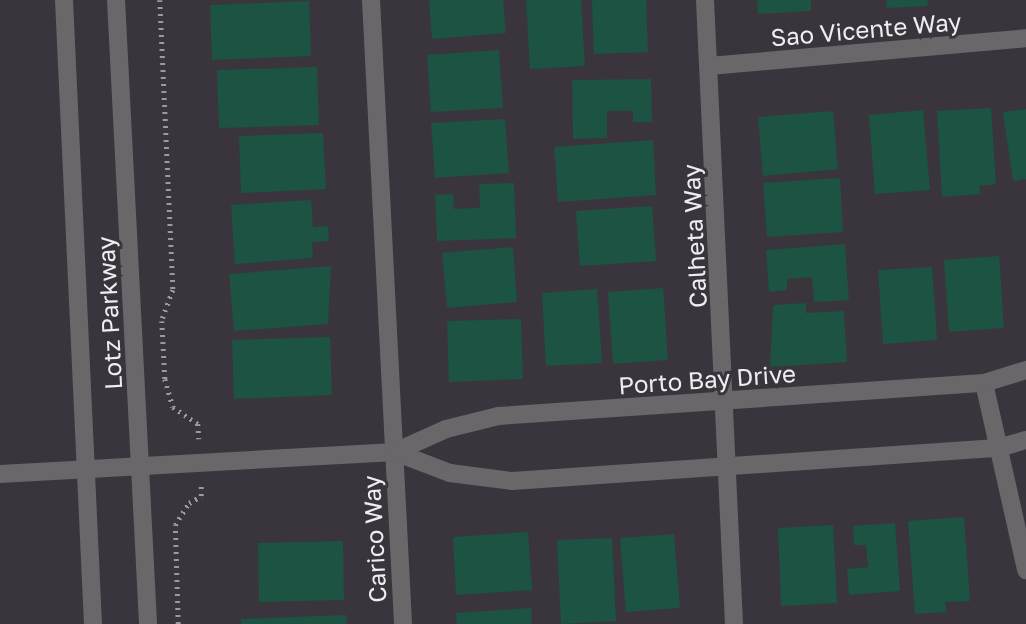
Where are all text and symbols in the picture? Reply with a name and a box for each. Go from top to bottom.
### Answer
street label: Sao Vicente Way [769,6,963,52]
street label: Calheta Way [676,163,712,309]
street label: Lotz Parkway [91,235,127,391]
street label: Porto Bay Drive [617,358,797,400]
street label: Carico Way [356,474,392,604]

